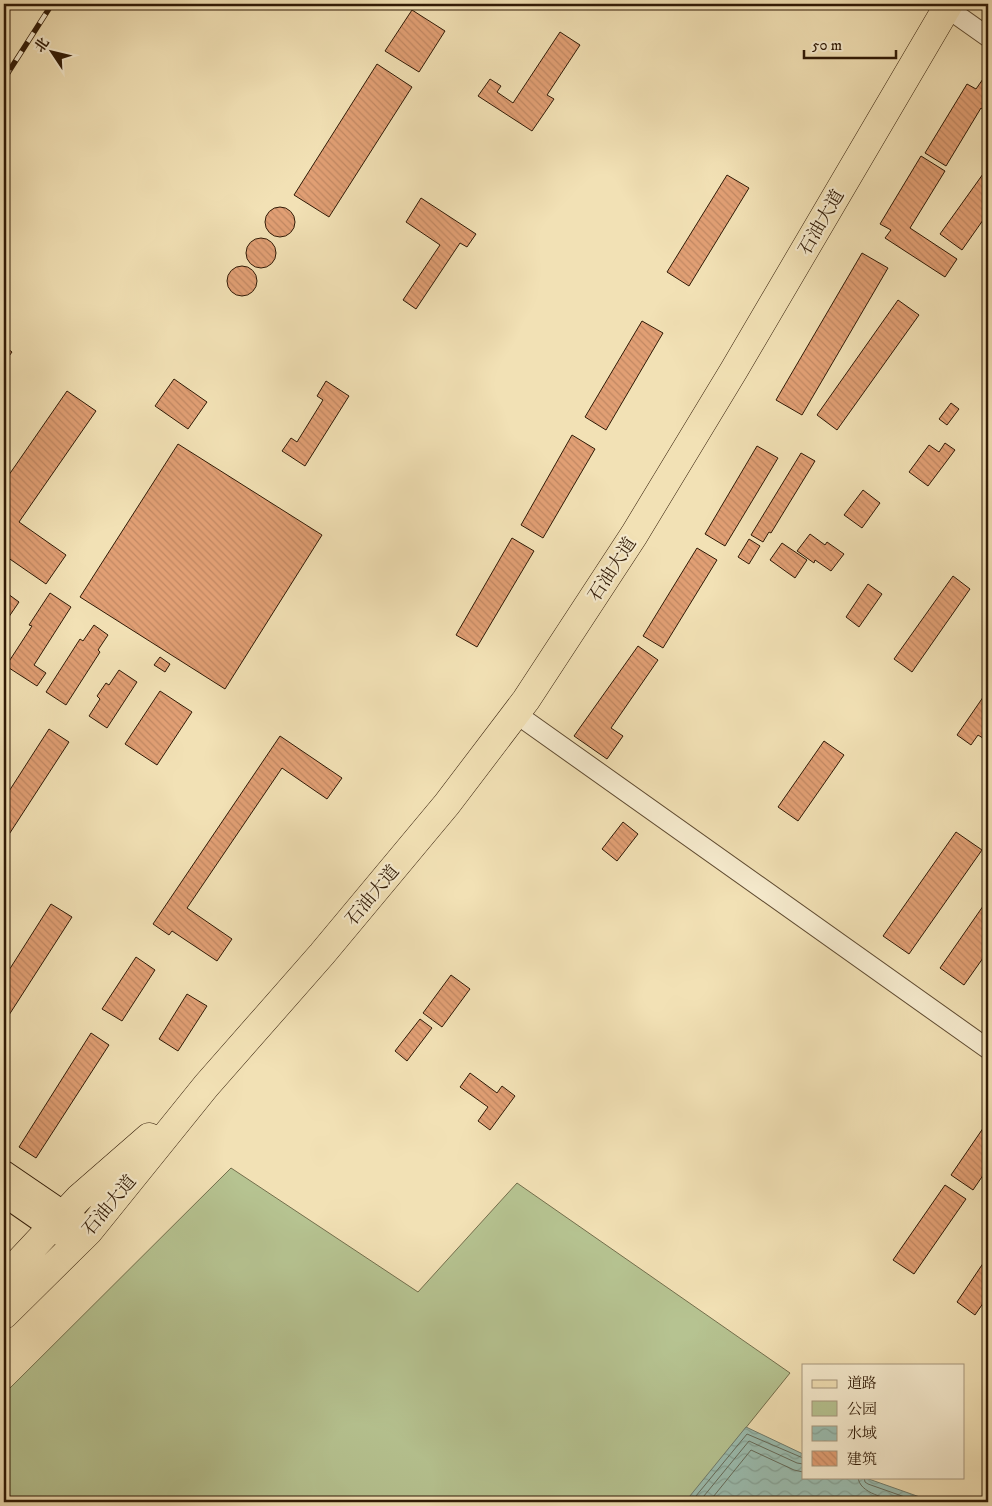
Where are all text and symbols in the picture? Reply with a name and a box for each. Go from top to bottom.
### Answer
north arrow [28,28,78,78]
scale bar [804,28,897,60]
text: 北 [31,34,54,56]
text: 50 m [812,36,842,55]
street label: 石油大道 [794,186,849,259]
street label: 石油大道 [584,533,642,606]
street label: 石油大道 [341,861,404,930]
street label: 石油大道 [78,1171,141,1240]
legend [802,1364,964,1478]
text: 道路 [847,1374,877,1393]
text: 公园 [847,1400,877,1419]
text: 水域 [847,1424,877,1443]
text: 建筑 [847,1450,877,1469]

